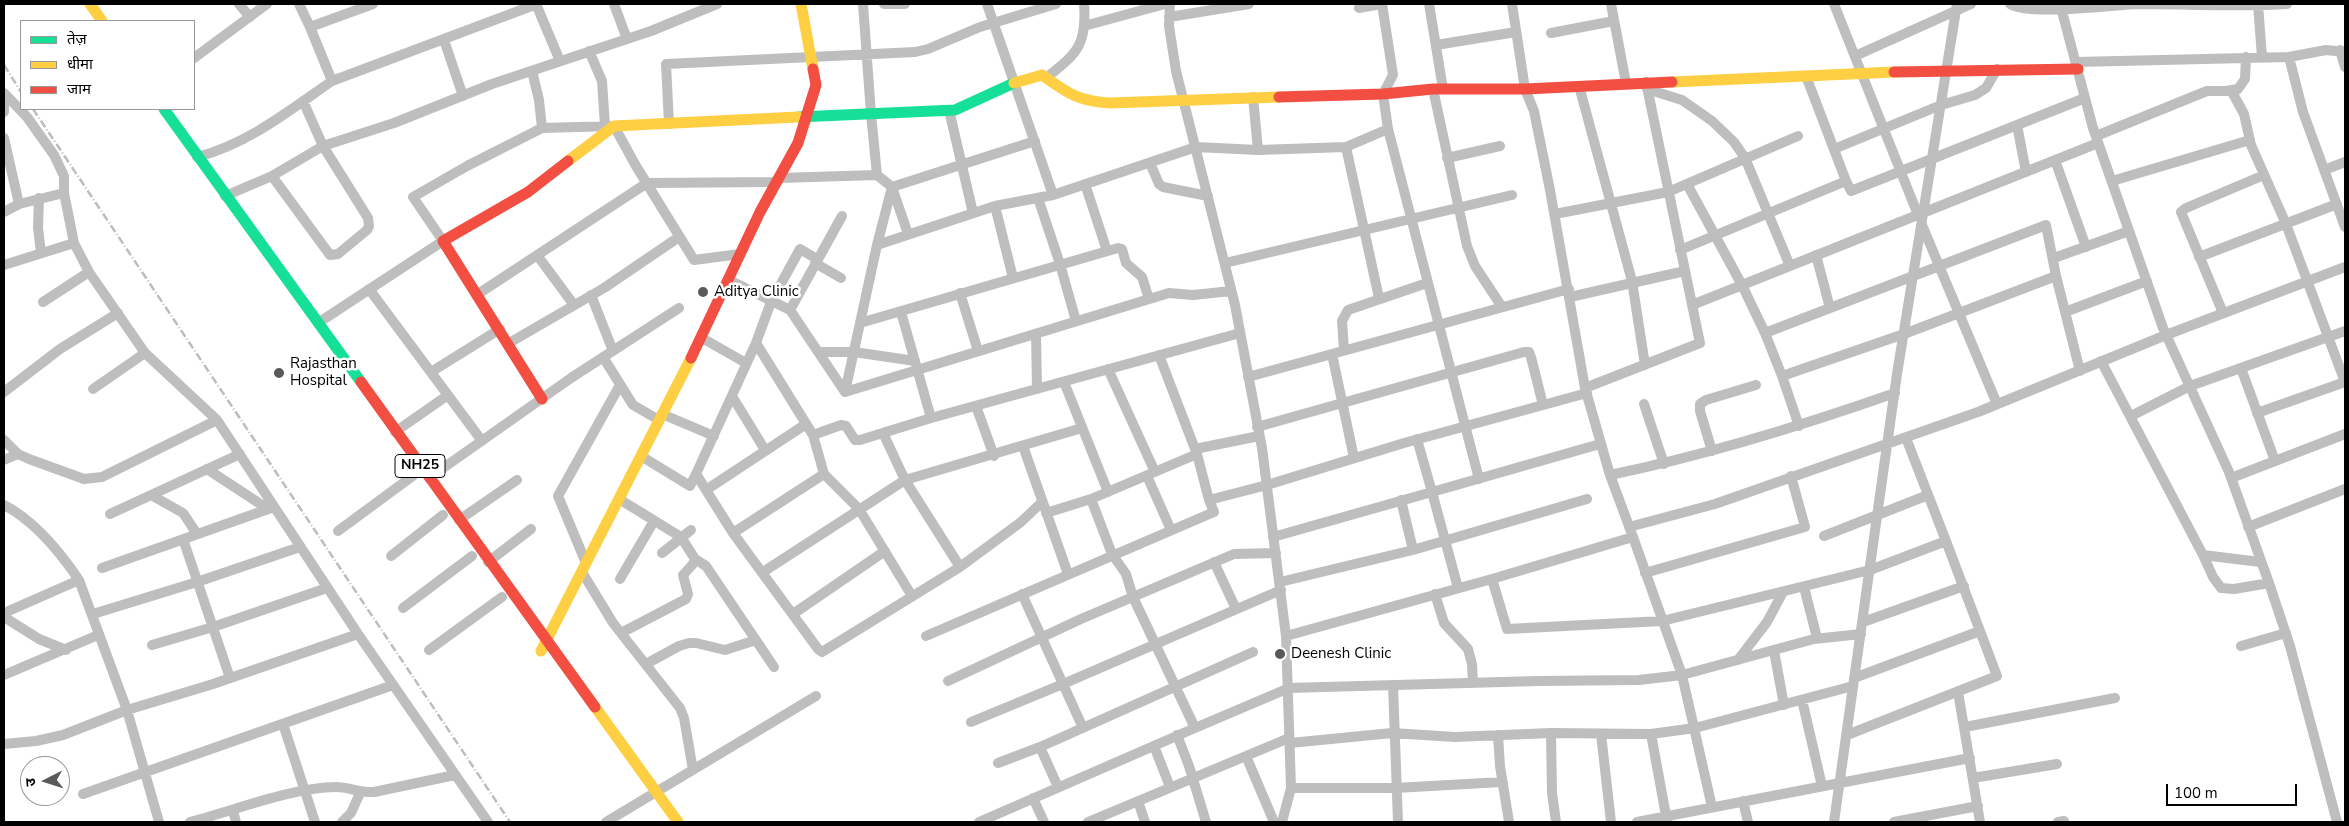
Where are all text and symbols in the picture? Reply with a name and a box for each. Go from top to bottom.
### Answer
legend [20,20,195,110]
text: तेज़ [67,29,87,49]
text: धीमा [67,54,93,74]
text: जाम [67,79,91,99]
place label: Aditya Clinic [714,283,799,301]
marker: Aditya Clinic [696,285,710,299]
place label: Rajasthan Hospital [290,355,357,390]
marker: Rajasthan Hospital [272,366,286,380]
road number: NH25 [395,454,445,478]
place label: Deenesh Clinic [1291,645,1391,663]
marker: Deenesh Clinic [1273,647,1287,661]
north arrow [20,756,70,806]
scale bar [2169,774,2300,806]
text: उ [21,777,40,787]
text: 100 m [2174,783,2218,803]

